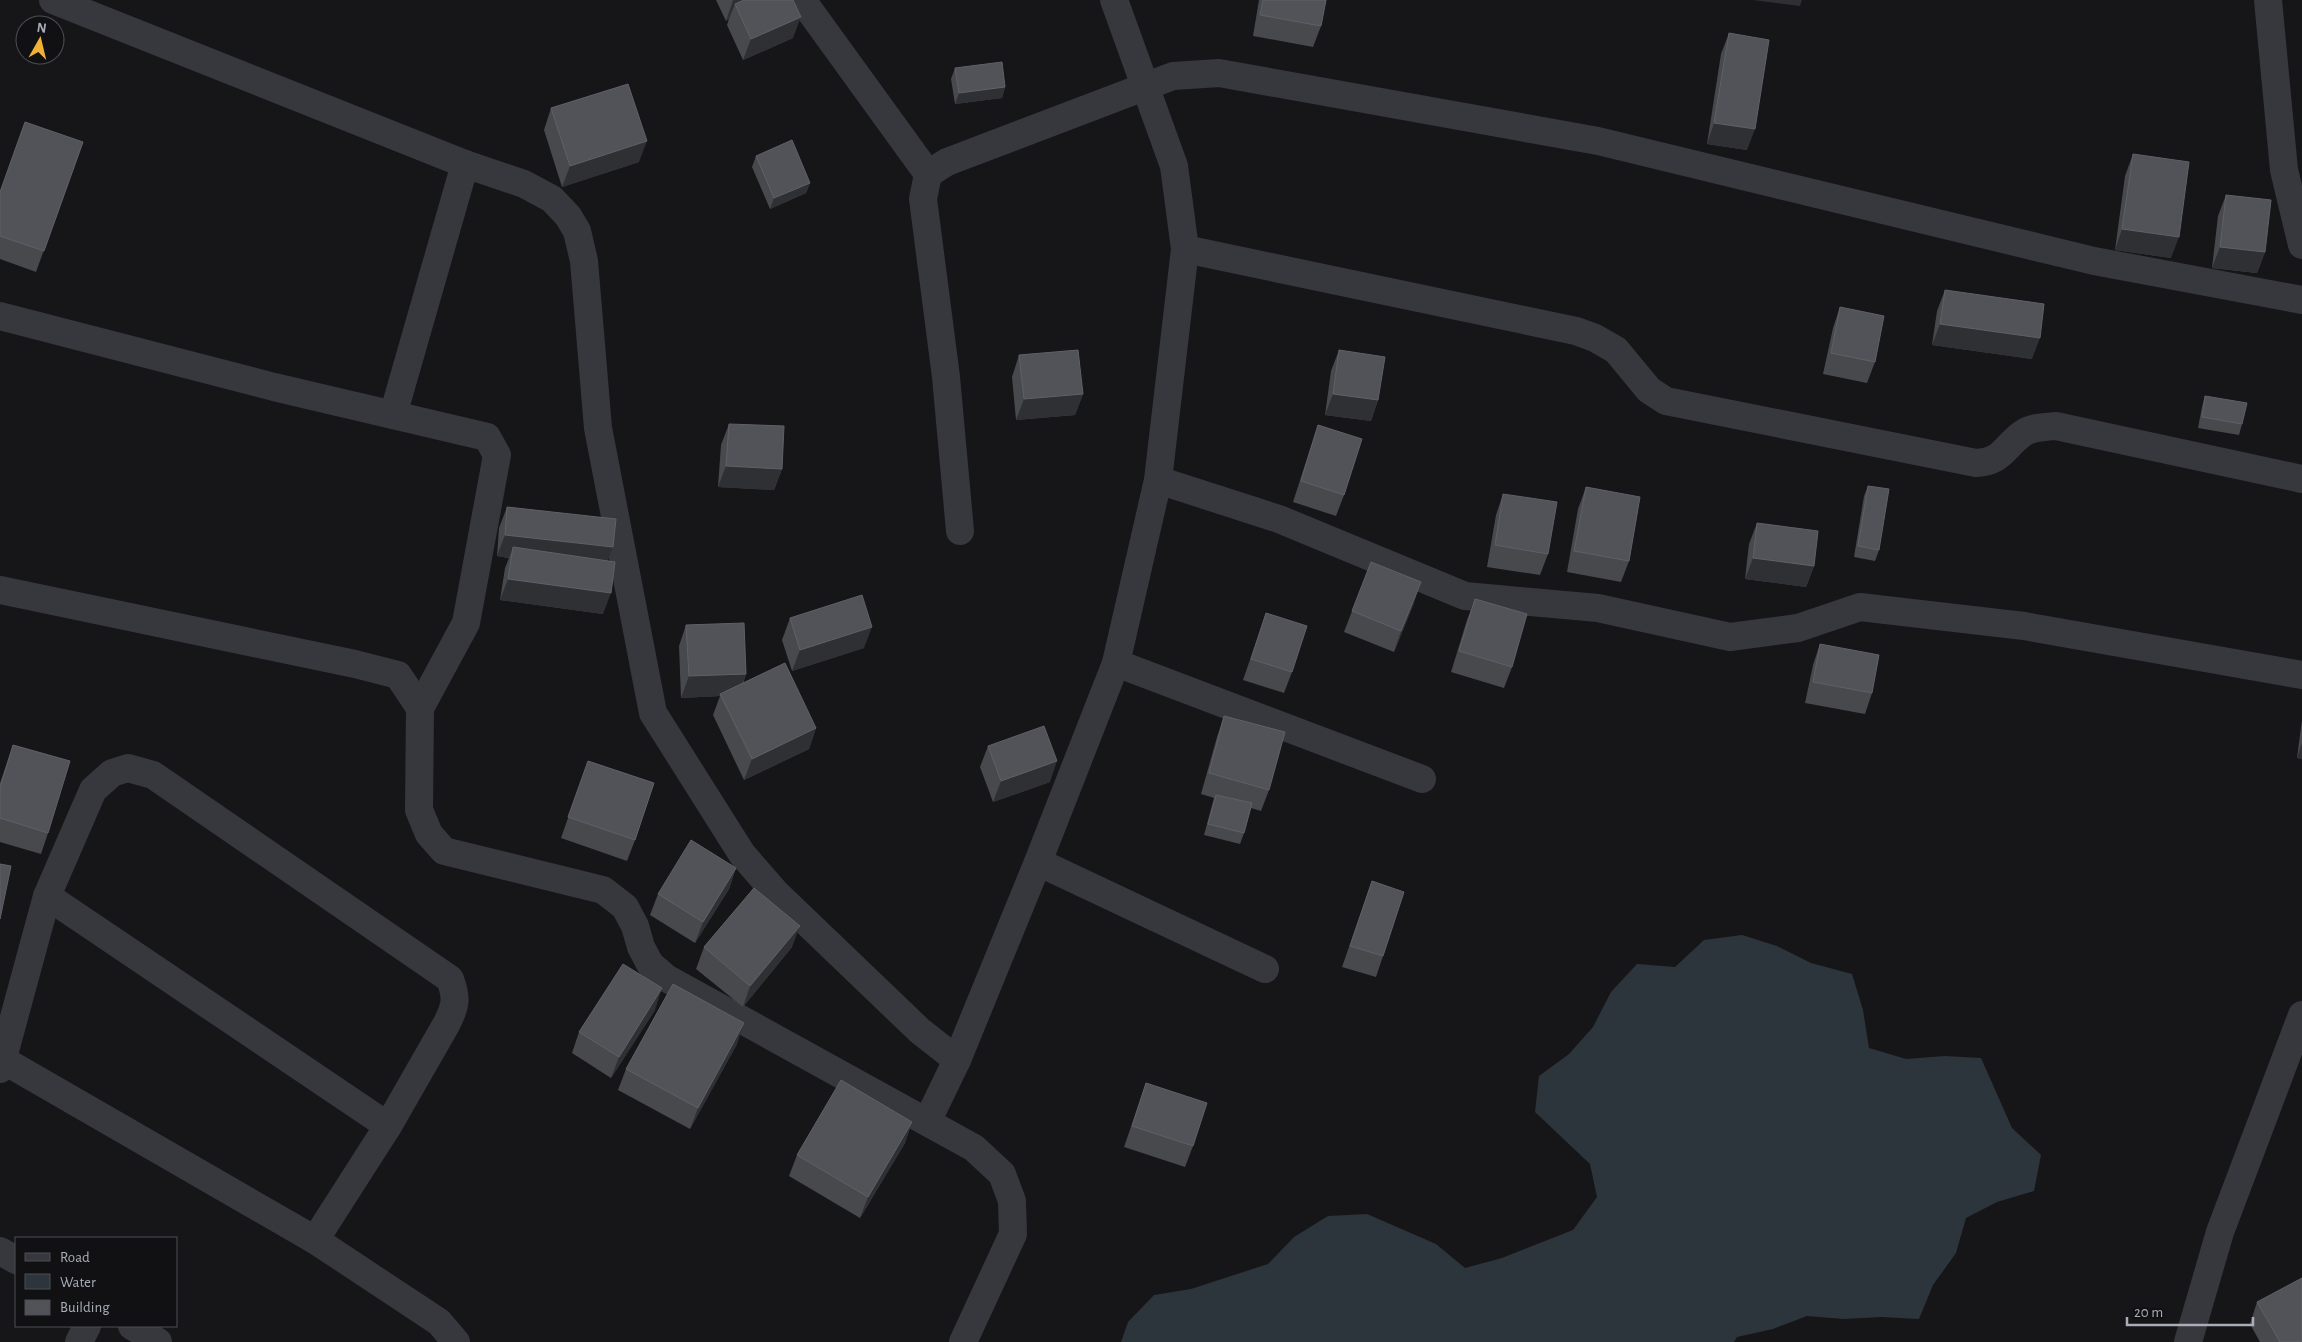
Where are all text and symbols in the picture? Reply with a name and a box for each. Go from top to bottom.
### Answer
north arrow [15,15,65,65]
text: N [36,21,47,36]
legend [15,1237,178,1327]
text: Road [60,1250,90,1265]
text: Water [60,1275,96,1290]
scale bar [2127,1294,2253,1326]
text: Building [60,1300,110,1315]
text: 20 m [2134,1305,2163,1320]

